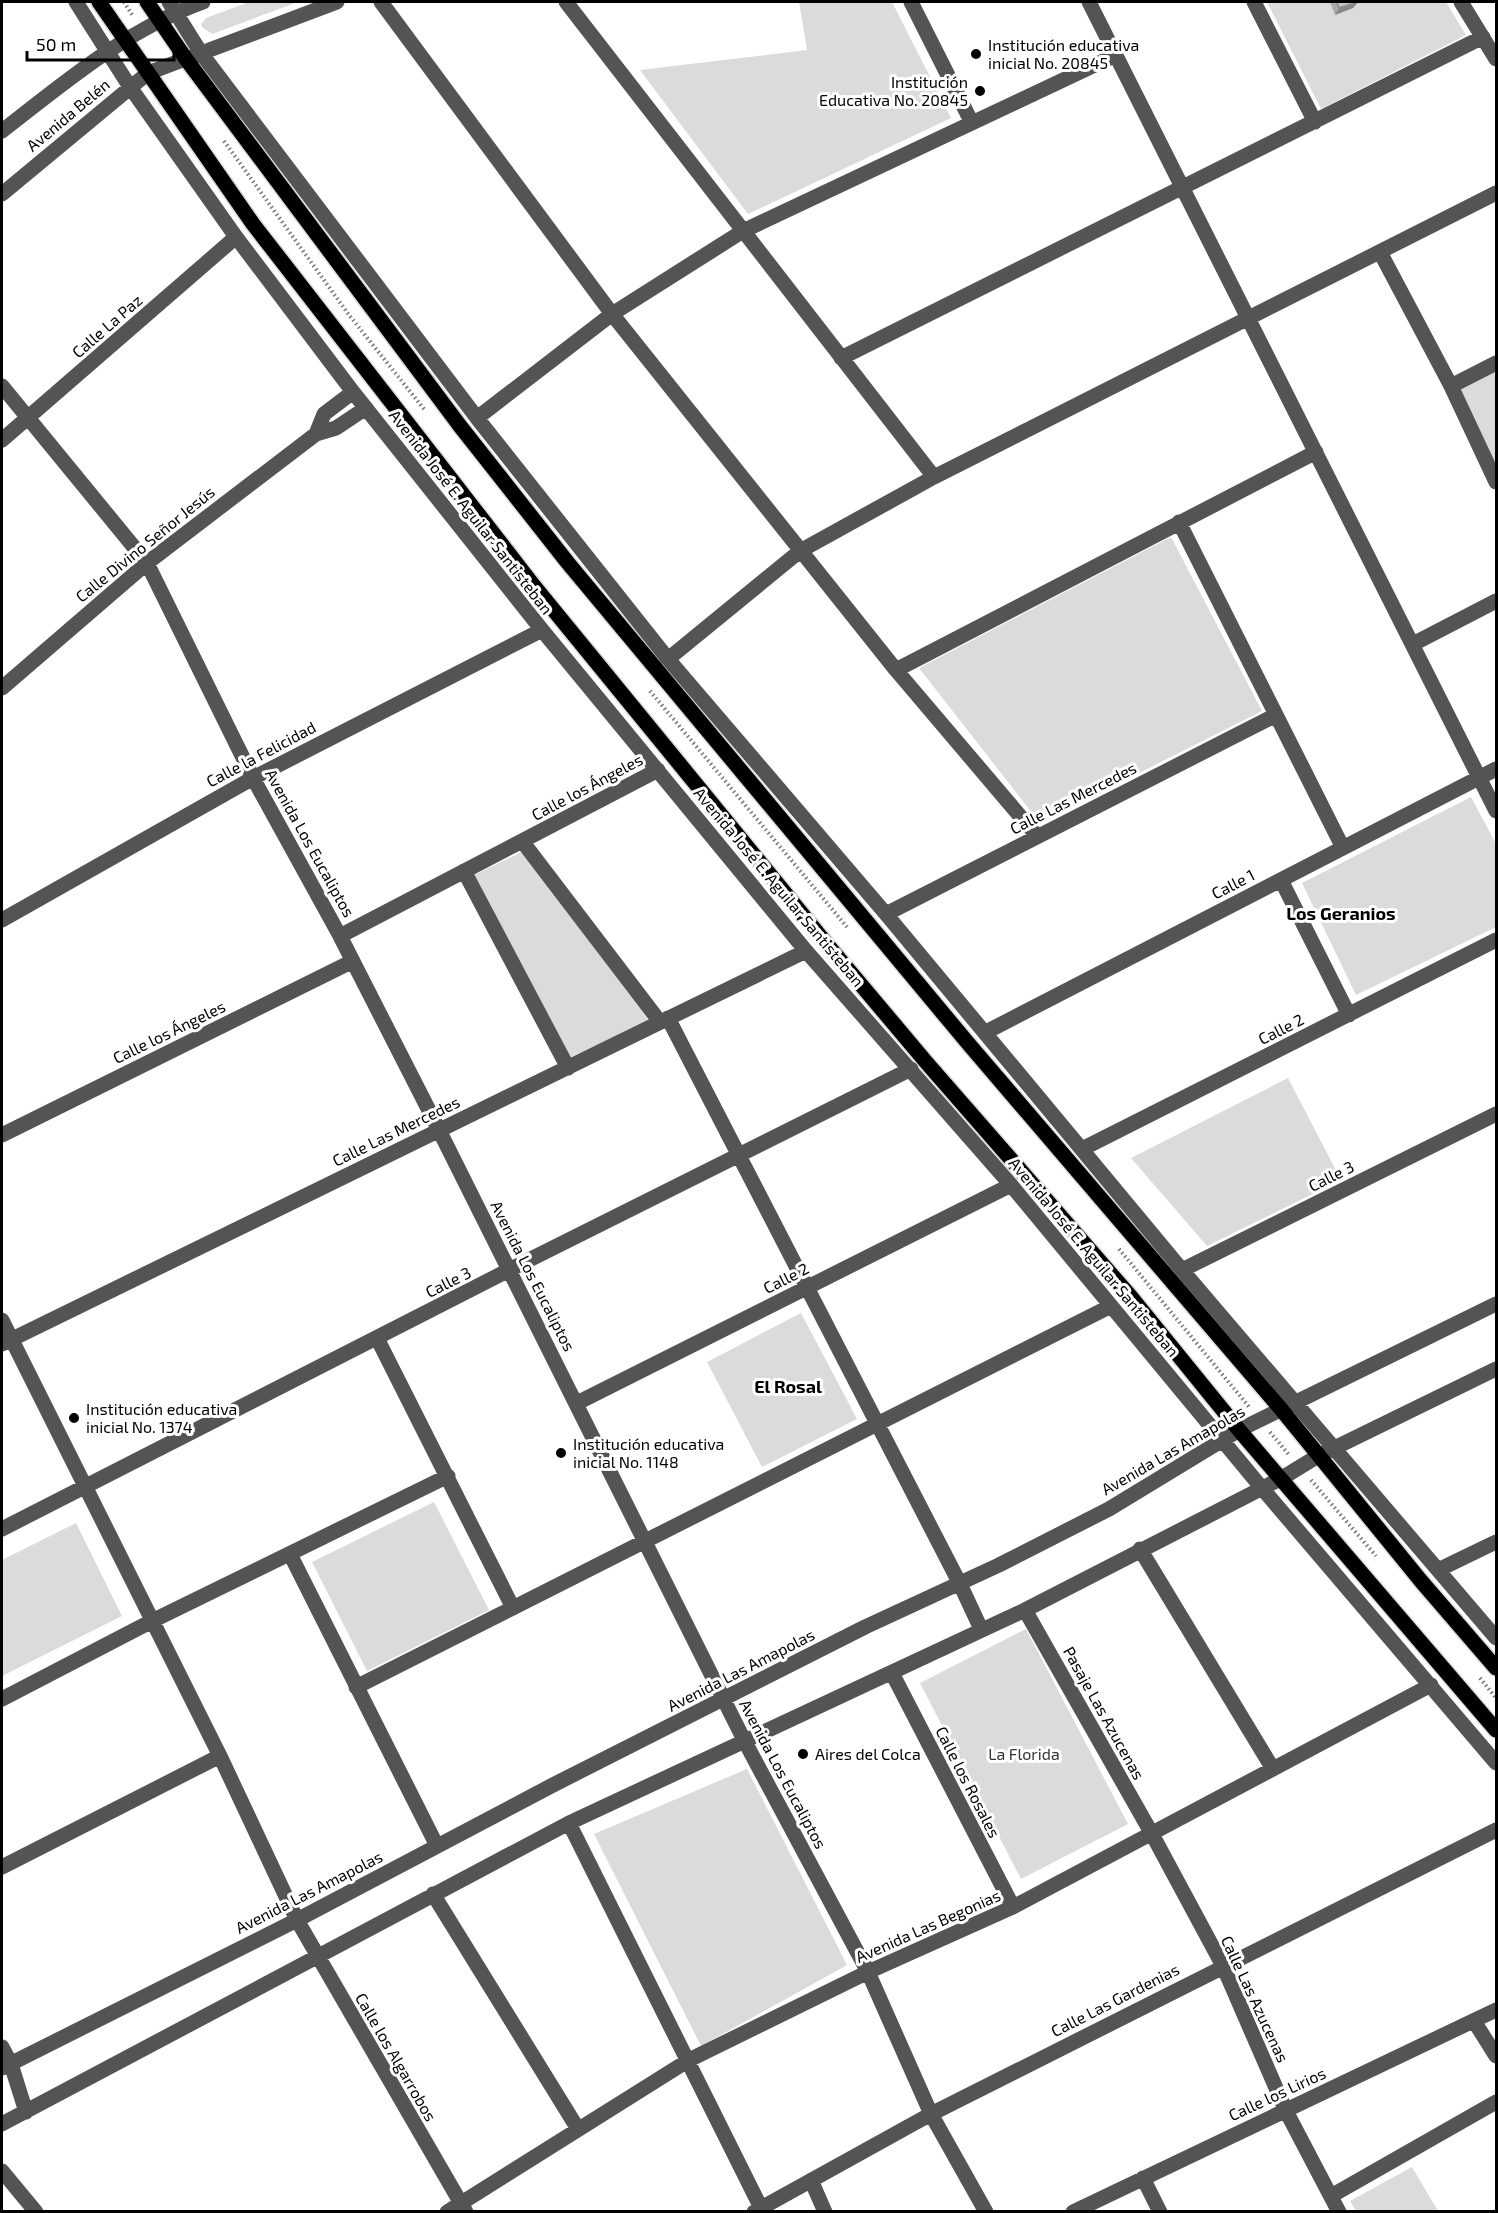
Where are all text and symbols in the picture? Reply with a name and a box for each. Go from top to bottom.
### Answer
scale bar [27,24,174,62]
text: 50 m [36,33,76,55]
place label: Institución educativa inicial No. 20845 [988,35,1139,72]
marker: Institución educativa inicial No. 20845 [969,47,983,61]
place label: Institución Educativa No. 20845 [819,72,968,109]
street label: Avenida Belén [22,74,113,155]
marker: Institución Educativa No. 20845 [973,84,987,98]
street label: Calle La Paz [68,290,146,361]
street label: Avenida José E. Aguilar Santisteban [386,406,557,618]
street label: Calle Divino Señor Jesús [71,482,218,606]
street label: Calle la Felicidad [203,717,319,790]
street label: Calle los Ángeles [528,749,645,824]
street label: Calle Las Mercedes [1006,757,1139,838]
street label: Avenida Los Eucaliptos [262,765,359,920]
street label: Avenida José E. Aguilar Santisteban [690,783,868,990]
street label: Calle 1 [1208,865,1258,902]
district label: Los Geranios [1286,902,1396,924]
street label: Calle los Ángeles [109,996,228,1067]
street label: Calle 2 [1255,1009,1307,1048]
street label: Calle Las Mercedes [329,1091,463,1170]
street label: Avenida José E. Aguilar Santisteban [1005,1153,1183,1360]
street label: Calle 3 [1305,1156,1357,1195]
street label: Avenida Los Eucaliptos [487,1197,580,1354]
street label: Calle 2 [760,1258,812,1297]
street label: Calle 3 [422,1262,474,1301]
district label: El Rosal [754,1375,822,1397]
place label: Institución educativa inicial No. 1374 [86,1399,237,1436]
street label: Avenida Las Amapolas [1098,1401,1248,1498]
marker: Institución educativa inicial No. 1374 [67,1411,81,1425]
place label: Institución educativa inicial No. 1148 [573,1434,724,1471]
marker: Institución educativa inicial No. 1148 [554,1446,568,1460]
street label: Avenida Las Amapolas [664,1624,817,1715]
street label: Pasaje Las Azucenas [1059,1643,1149,1783]
street label: Avenida Los Eucaliptos [736,1696,831,1852]
street label: Calle los Rosales [932,1723,1005,1841]
place label: Aires del Colca [815,1744,921,1763]
park label: La Florida [988,1744,1060,1763]
marker: Aires del Colca [796,1747,810,1761]
street label: Avenida Las Amapolas [232,1846,385,1937]
street label: Avenida Las Begonias [852,1885,1003,1966]
street label: Calle Las Azucenas [1218,1932,1293,2065]
street label: Calle Las Gardenias [1048,1959,1182,2040]
street label: Calle los Algarrobos [352,1989,441,2124]
street label: Calle los Lirios [1225,2063,1328,2124]

